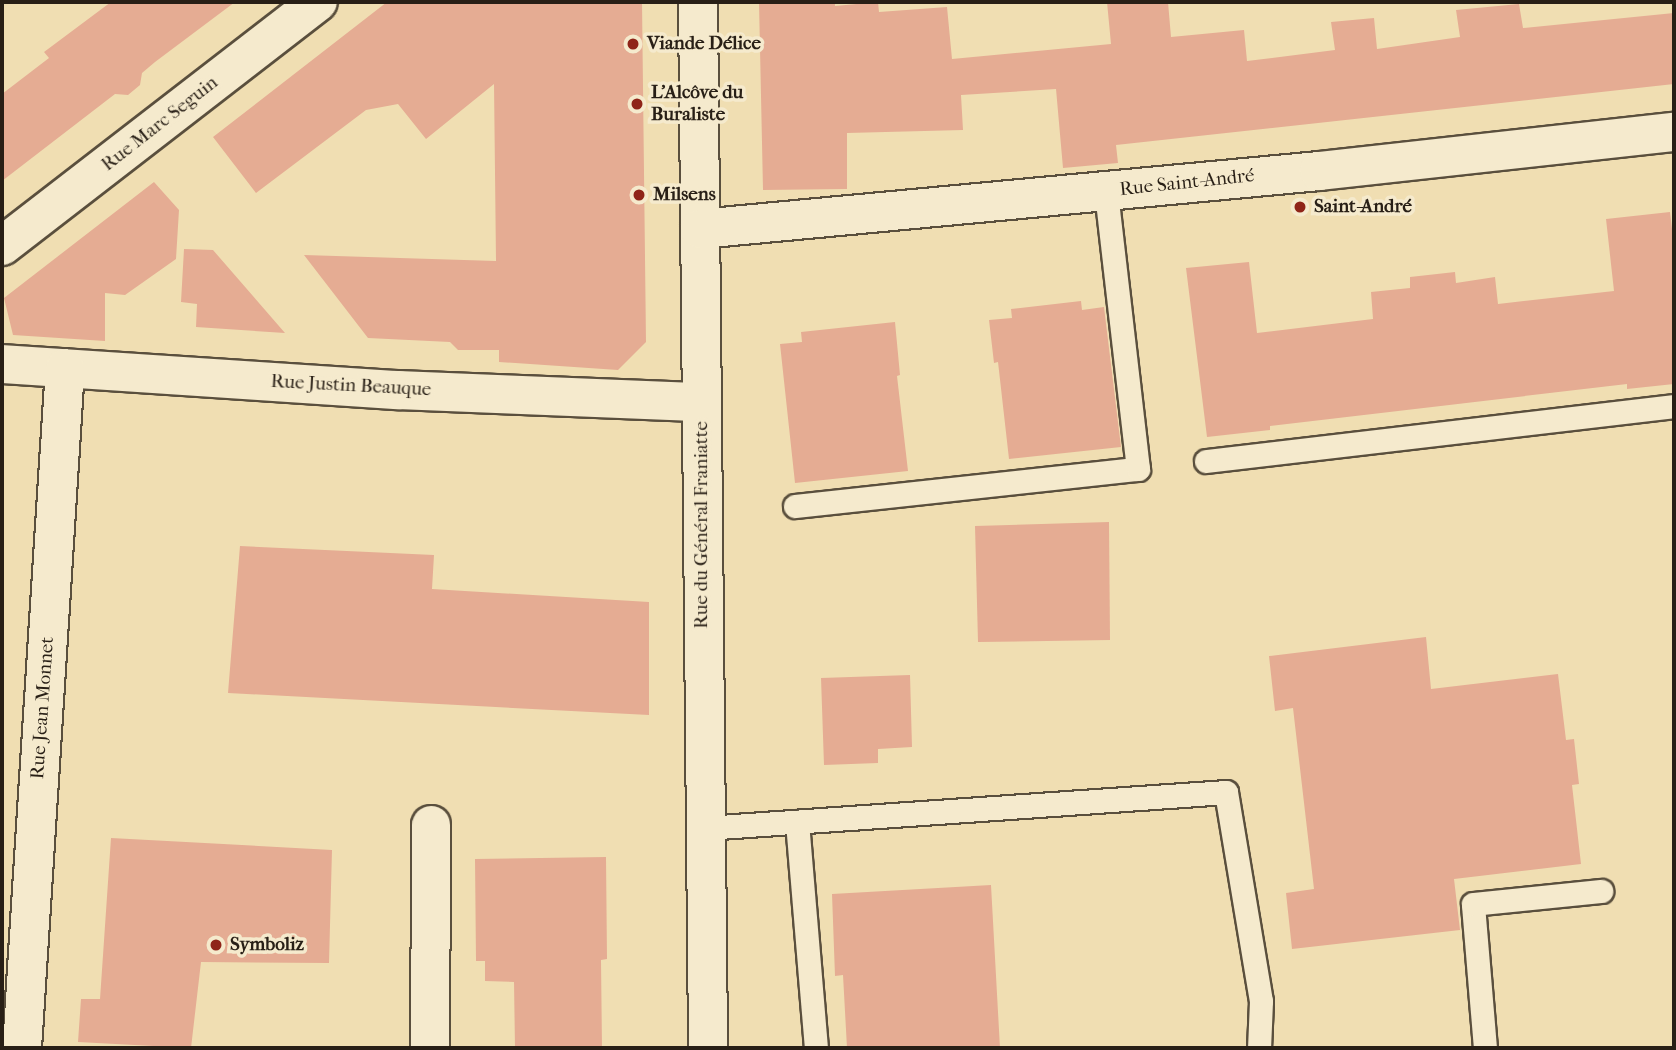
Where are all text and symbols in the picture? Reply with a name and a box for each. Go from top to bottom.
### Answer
place label: Viande Délice [647,33,761,55]
marker: Viande Délice [625,36,641,52]
street label: Rue Marc Seguin [97,72,223,176]
place label: L'Alcôve du Buraliste [651,82,743,126]
marker: L'Alcôve du Buraliste [629,96,645,112]
street label: Rue Saint-André [1118,165,1256,201]
place label: Milsens [653,184,716,206]
marker: Milsens [631,187,647,203]
place label: Saint-André [1314,196,1412,218]
marker: Saint-André [1292,199,1308,215]
street label: Rue Justin Beauque [270,370,432,402]
street label: Rue du Général Franiatte [691,421,713,629]
street label: Rue Jean Monnet [27,636,59,780]
place label: Symboliz [230,934,304,956]
marker: Symboliz [208,937,224,953]

